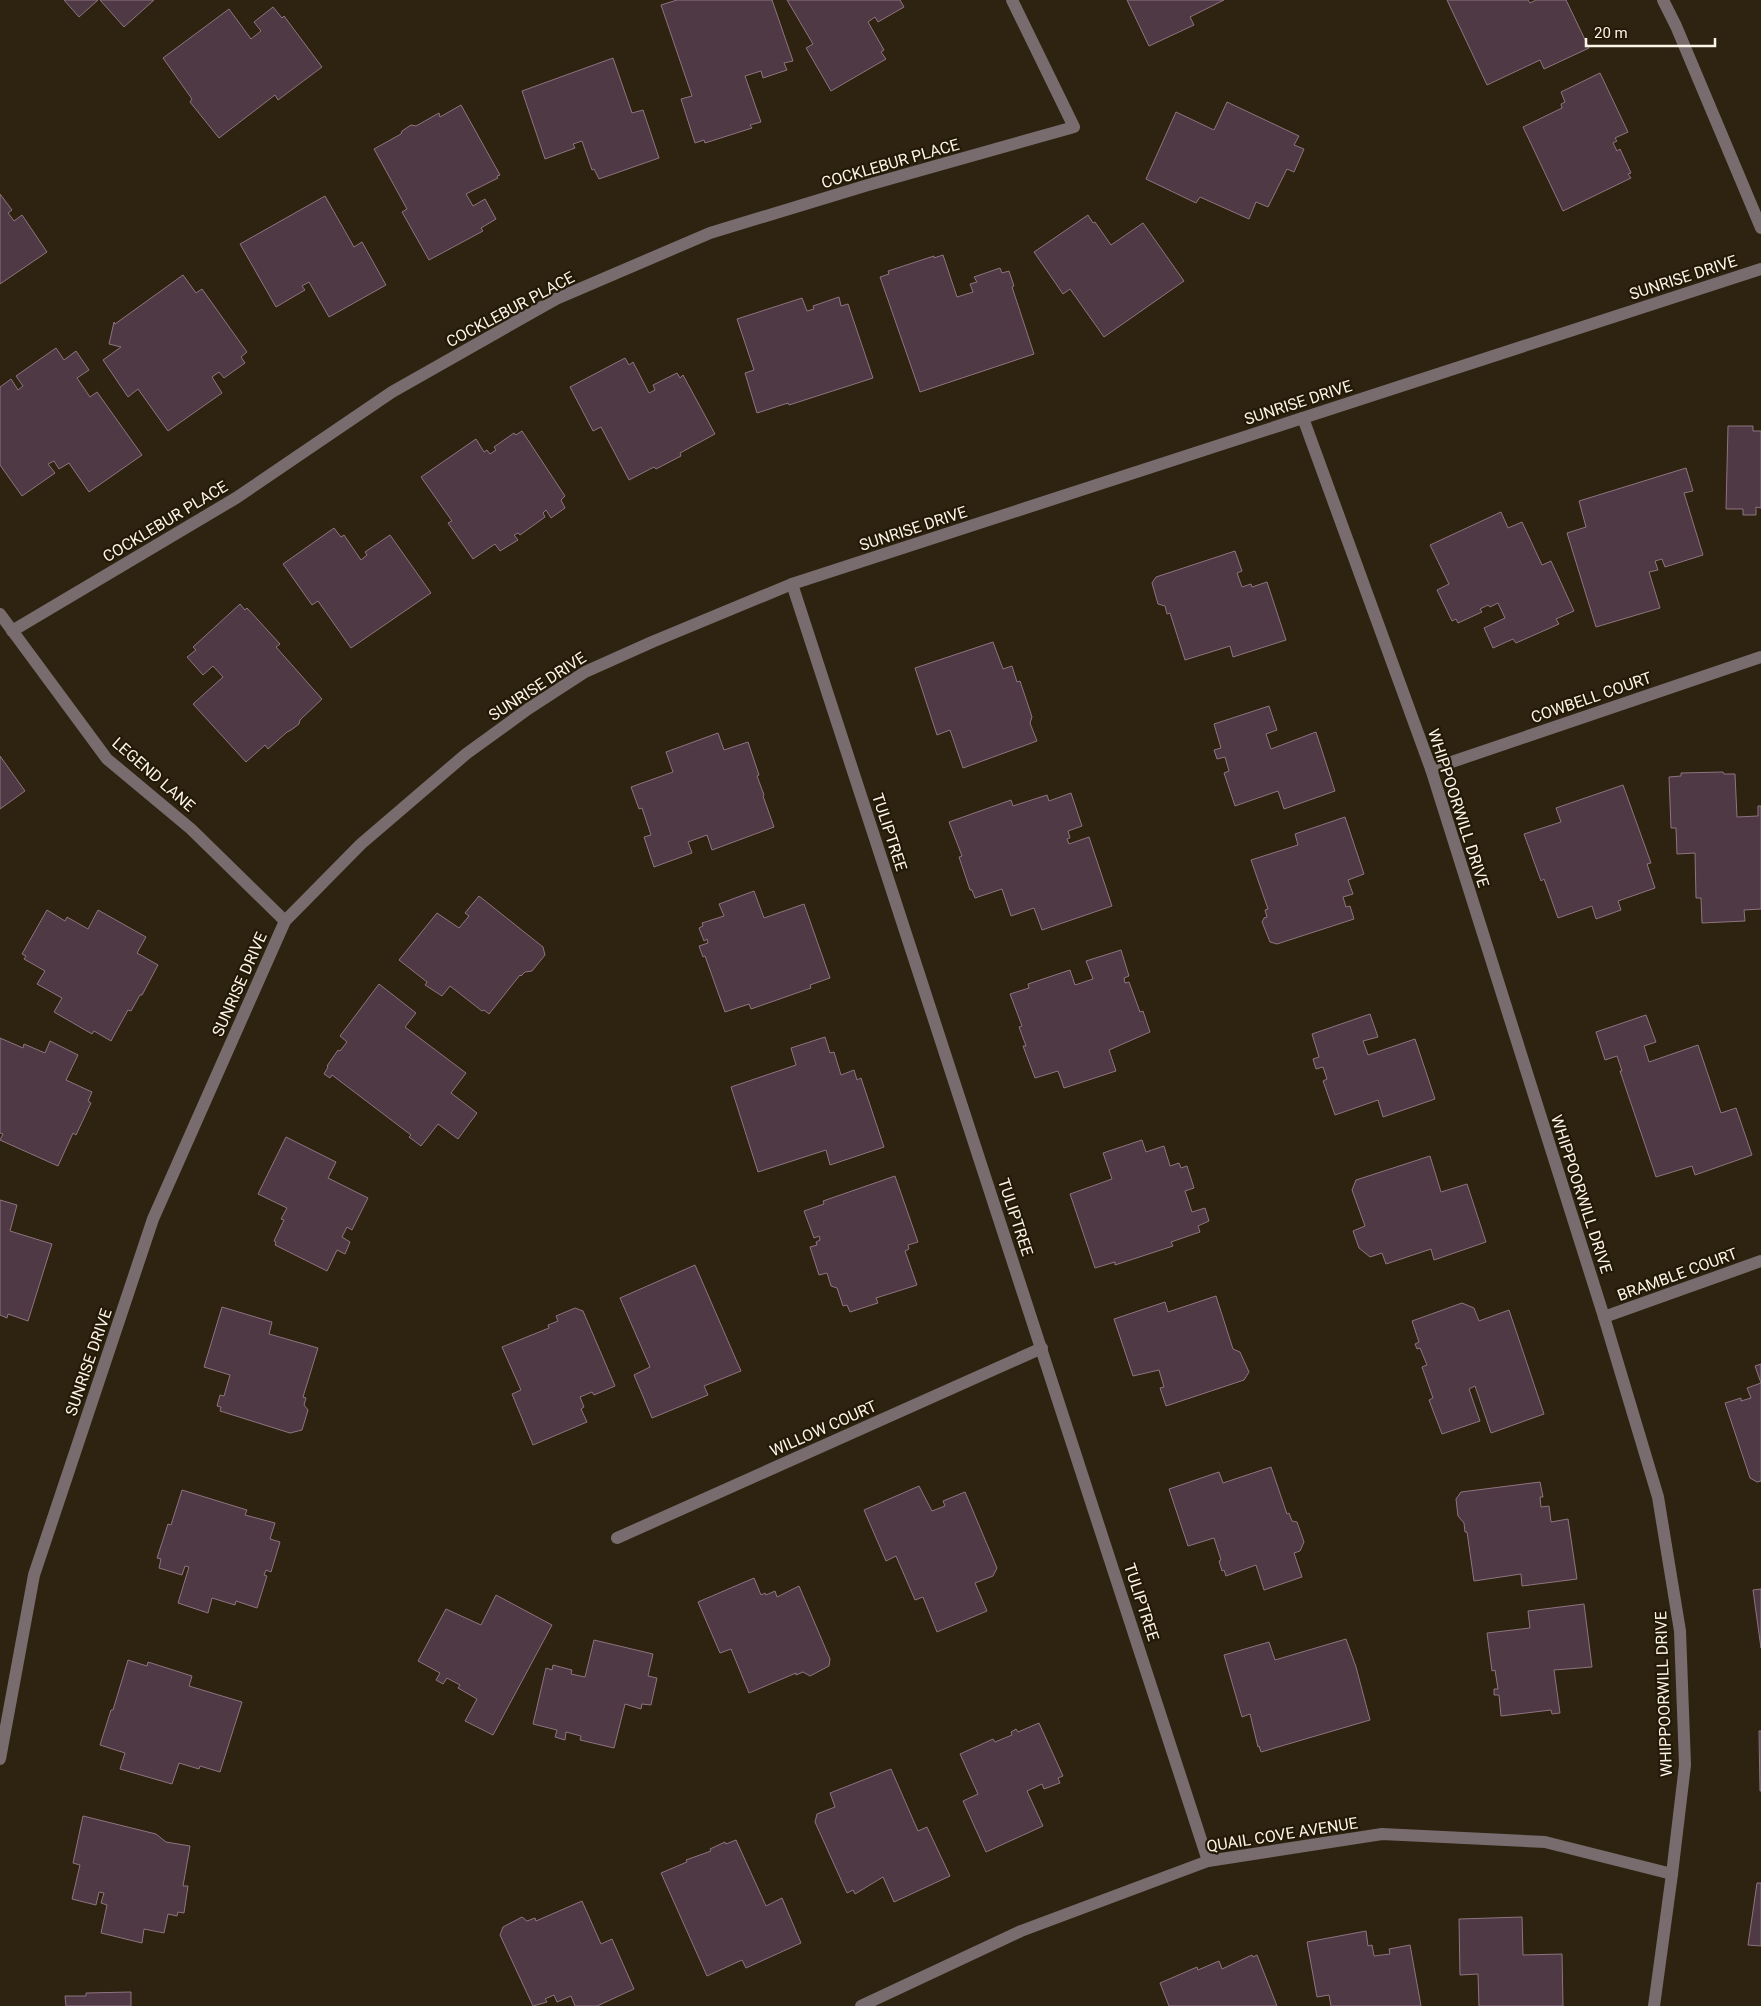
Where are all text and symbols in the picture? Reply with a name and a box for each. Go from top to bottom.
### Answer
scale bar [1586,15,1715,47]
text: 20 m [1594,24,1628,42]
street label: COCKLEBUR PLACE [819,135,961,192]
street label: SUNRISE DRIVE [1627,251,1739,304]
street label: COCKLEBUR PLACE [443,268,578,351]
street label: SUNRISE DRIVE [1242,376,1354,429]
street label: COCKLEBUR PLACE [99,477,231,566]
street label: SUNRISE DRIVE [857,502,969,555]
street label: SUNRISE DRIVE [485,648,589,725]
street label: COWBELL COURT [1528,668,1654,727]
street label: WHIPPOORWILL DRIVE [1424,726,1493,890]
street label: LEGEND LANE [108,733,199,815]
street label: TULIPTREE [868,791,911,873]
street label: SUNRISE DRIVE [208,929,271,1039]
street label: WHIPPOORWILL DRIVE [1547,1112,1616,1276]
street label: TULIPTREE [994,1176,1037,1258]
street label: BRAMBLE COURT [1615,1244,1740,1305]
street label: SUNRISE DRIVE [61,1306,116,1418]
street label: WILLOW COURT [767,1396,880,1461]
street label: TULIPTREE [1120,1561,1163,1643]
street label: WHIPPOORWILL DRIVE [1651,1611,1676,1777]
street label: QUAIL COVE AVENUE [1205,1813,1359,1856]

